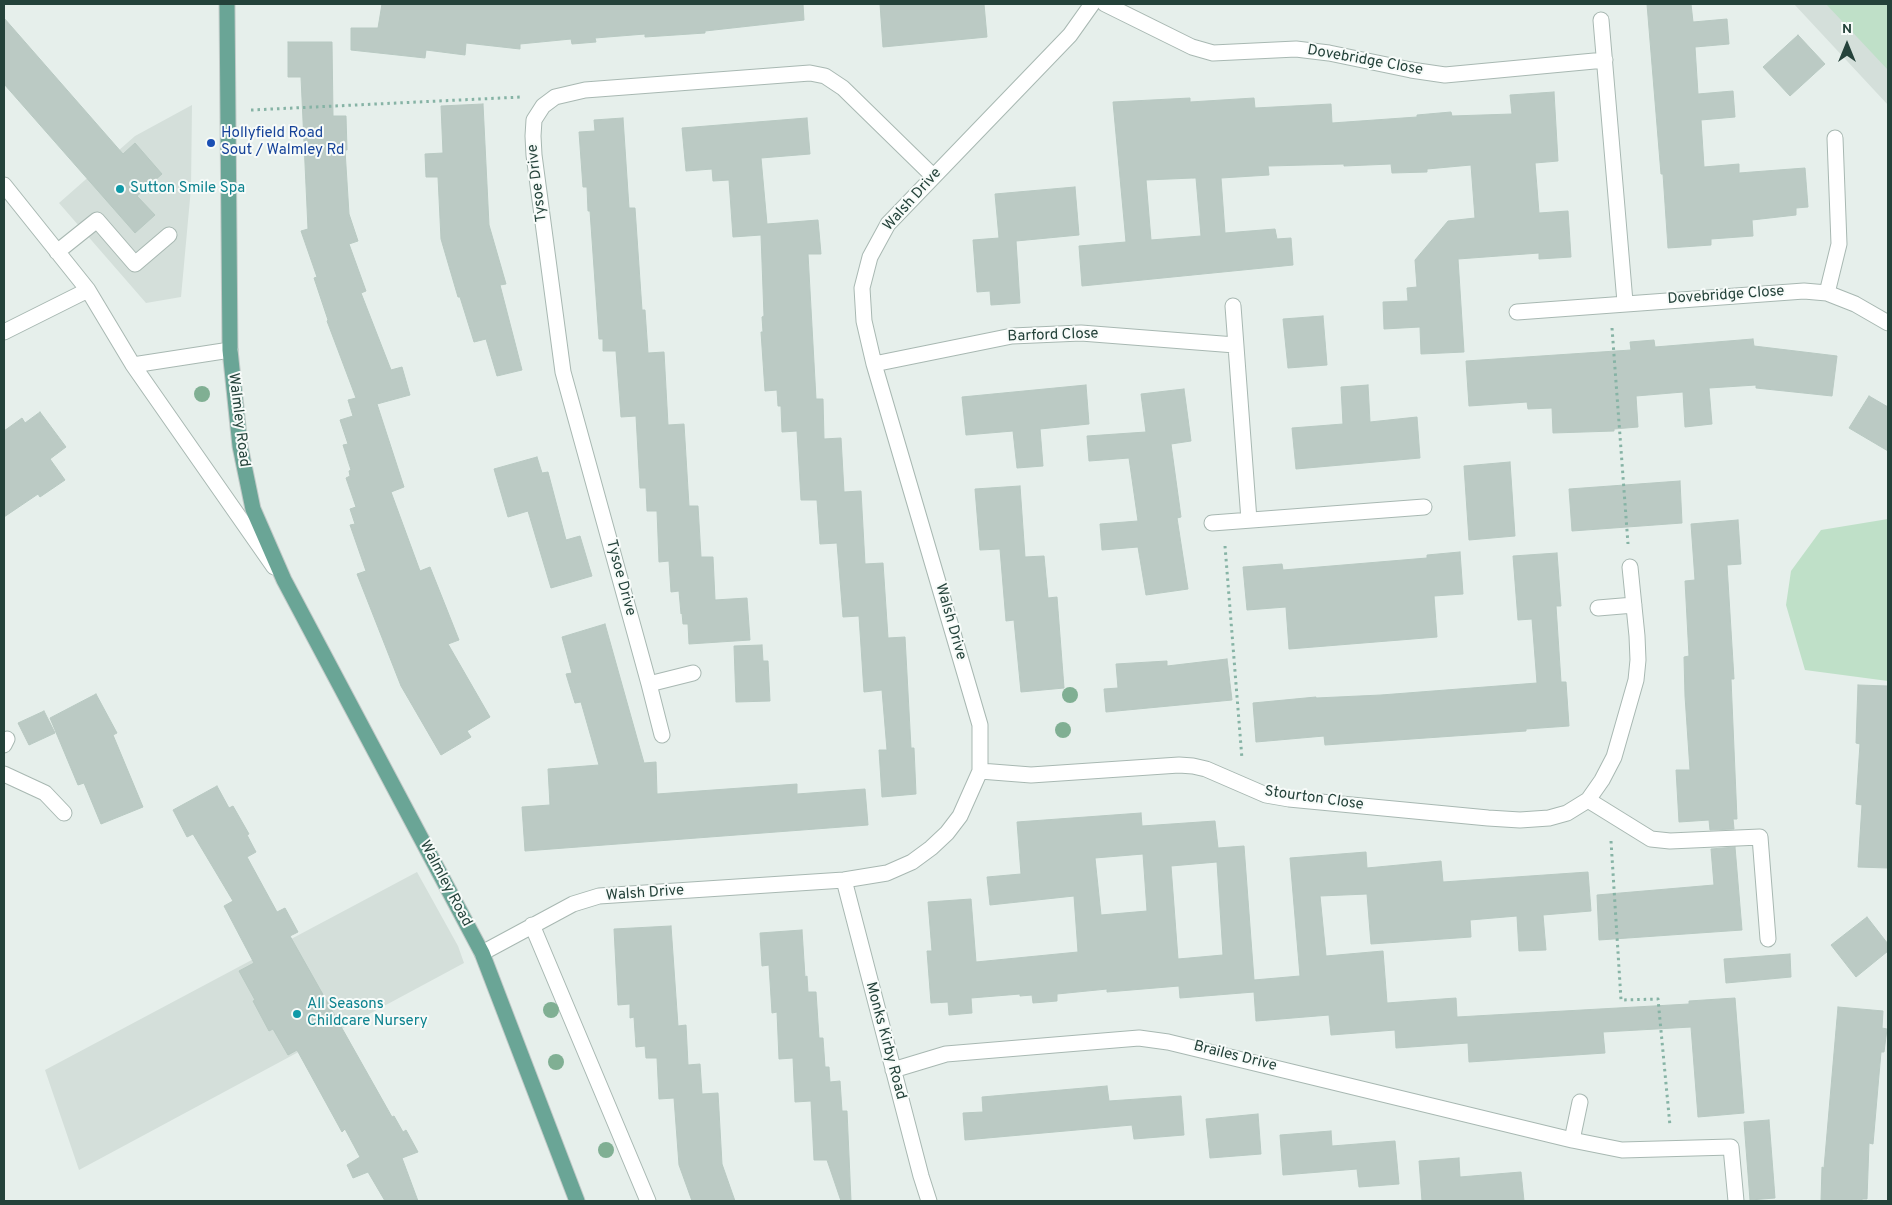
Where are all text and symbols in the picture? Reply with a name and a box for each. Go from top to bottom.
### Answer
north arrow [1822,20,1872,70]
text: N [1842,21,1852,38]
street label: Dovebridge Close [1306,42,1424,80]
place label: Hollyfield Road Sout / Walmley Rd [221,125,345,160]
marker: Hollyfield Road Sout / Walmley Rd [205,137,217,149]
street label: Tysoe Drive [524,143,552,223]
street label: Walsh Drive [880,165,946,235]
place label: Sutton Smile Spa [130,180,245,198]
marker: Sutton Smile Spa [114,183,126,195]
street label: Dovebridge Close [1667,283,1785,309]
street label: Barford Close [1007,325,1099,347]
street label: Walmley Road [223,372,253,468]
street label: Tysoe Drive [601,538,639,618]
street label: Walsh Drive [931,582,969,662]
street label: Stourton Close [1263,783,1365,815]
street label: Walmley Road [415,838,475,930]
street label: Walsh Drive [605,882,685,906]
street label: Monks Kirby Road [861,980,909,1102]
place label: All Seasons Childcare Nursery [307,996,428,1031]
marker: All Seasons Childcare Nursery [291,1008,303,1020]
street label: Brailes Drive [1192,1038,1278,1076]

